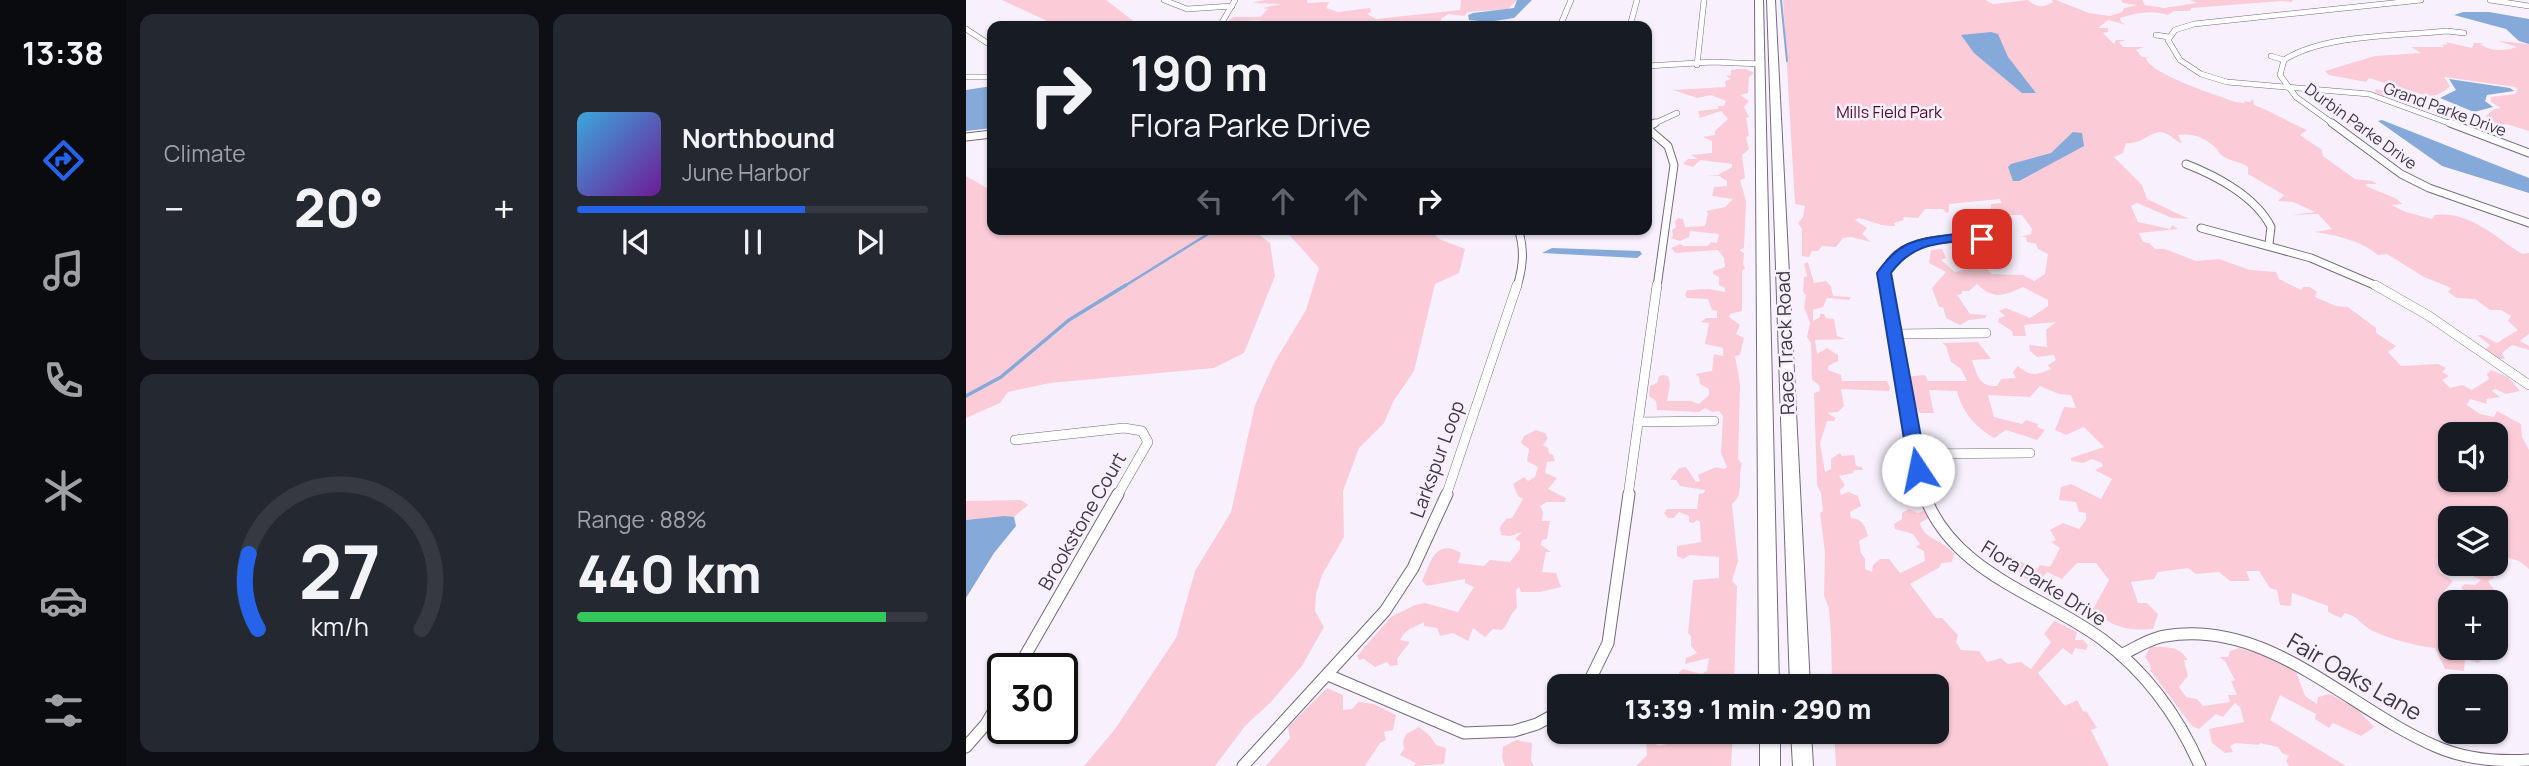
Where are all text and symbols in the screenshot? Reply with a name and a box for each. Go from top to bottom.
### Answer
text: 13:38 [22,31,104,75]
text: 190 m [1130,39,1268,106]
icon: right [1015,49,1106,140]
street label: Grand Parke Drive [2380,77,2510,141]
street label: Durbin Parke Drive [2300,78,2422,174]
park label: Mills Field Park [1836,101,1943,123]
text: Flora Parke Drive [1130,103,1371,147]
text: Northbound [682,120,835,156]
icon: directions [39,136,88,185]
text: Climate [164,137,246,169]
text: June Harbor [682,156,810,188]
text: 20° [294,172,384,243]
text: − [164,182,185,234]
text: + [493,182,515,234]
icon: left [1191,182,1229,220]
icon: ahead [1264,182,1302,220]
icon: ahead [1337,182,1375,220]
icon: right [1410,182,1448,220]
pin [1952,209,2012,269]
icon: arrive [1963,220,2001,258]
icon: previous [617,223,655,261]
icon: pause [734,223,772,261]
icon: next [851,223,889,261]
icon: music [39,246,88,295]
street label: Race Track Road [1769,271,1801,415]
icon: phone [39,356,88,405]
street label: Larkspur Loop [1404,397,1470,521]
map controls [2438,422,2508,744]
button: sound [2438,422,2508,492]
position arrow [1881,433,1955,507]
street label: Brookstone Court [1032,447,1132,595]
icon: climate [39,466,88,515]
text: Range · 88% [577,503,707,535]
button: layers [2438,506,2508,576]
text: 27 [298,521,381,621]
street label: Flora Parke Drive [1976,534,2112,632]
text: 440 km [577,538,762,609]
icon: car [39,576,88,625]
button: + [2438,590,2508,660]
text: km/h [310,609,369,644]
street label: Fair Oaks Lane [2282,624,2428,728]
speed limit sign: 30 [987,653,1078,744]
button: − [2438,674,2508,744]
icon: filters [39,686,88,735]
text: 13:39 · 1 min · 290 m [1625,691,1871,727]

